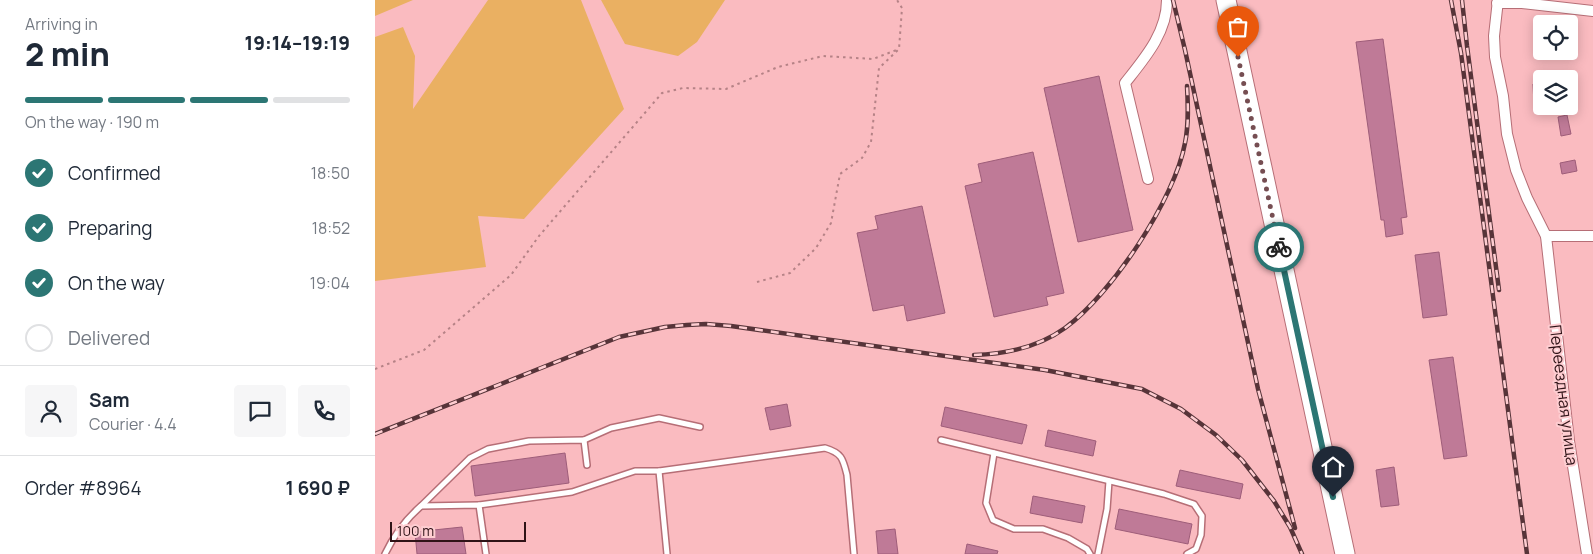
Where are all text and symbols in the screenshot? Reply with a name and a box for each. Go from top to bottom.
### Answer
pin [1217,6,1259,57]
text: Arriving in [25,13,98,35]
icon: bag [1224,13,1252,41]
map controls [1533,15,1578,115]
button: locate [1533,15,1578,60]
text: 19:14–19:19 [245,30,350,56]
text: 2 min [25,32,110,76]
button: layers [1533,70,1578,115]
text: On the way · 190 m [25,111,159,133]
icon: check [25,159,53,187]
text: Confirmed [68,160,161,186]
text: 18:50 [311,162,350,184]
icon: check [25,214,53,242]
text: Preparing [68,215,153,241]
text: 18:52 [312,217,350,239]
courier [1254,222,1304,272]
icon: bike [1265,233,1293,261]
icon: check [25,269,53,297]
text: On the way [68,270,165,296]
text: 19:04 [310,272,350,294]
street label: Переездная улица [1544,323,1584,467]
text: Delivered [68,325,150,351]
button: person [25,385,77,437]
button: chat [234,385,286,437]
button: phone [298,385,350,437]
text: Sam [89,387,130,413]
text: Courier · 4.4 [89,413,177,435]
pin [1312,446,1354,497]
icon: home [1319,453,1347,481]
text: Order #8964 [25,475,142,501]
text: 1 690 ₽ [285,475,350,501]
scale bar [390,519,526,542]
text: 100 m [397,521,434,540]

